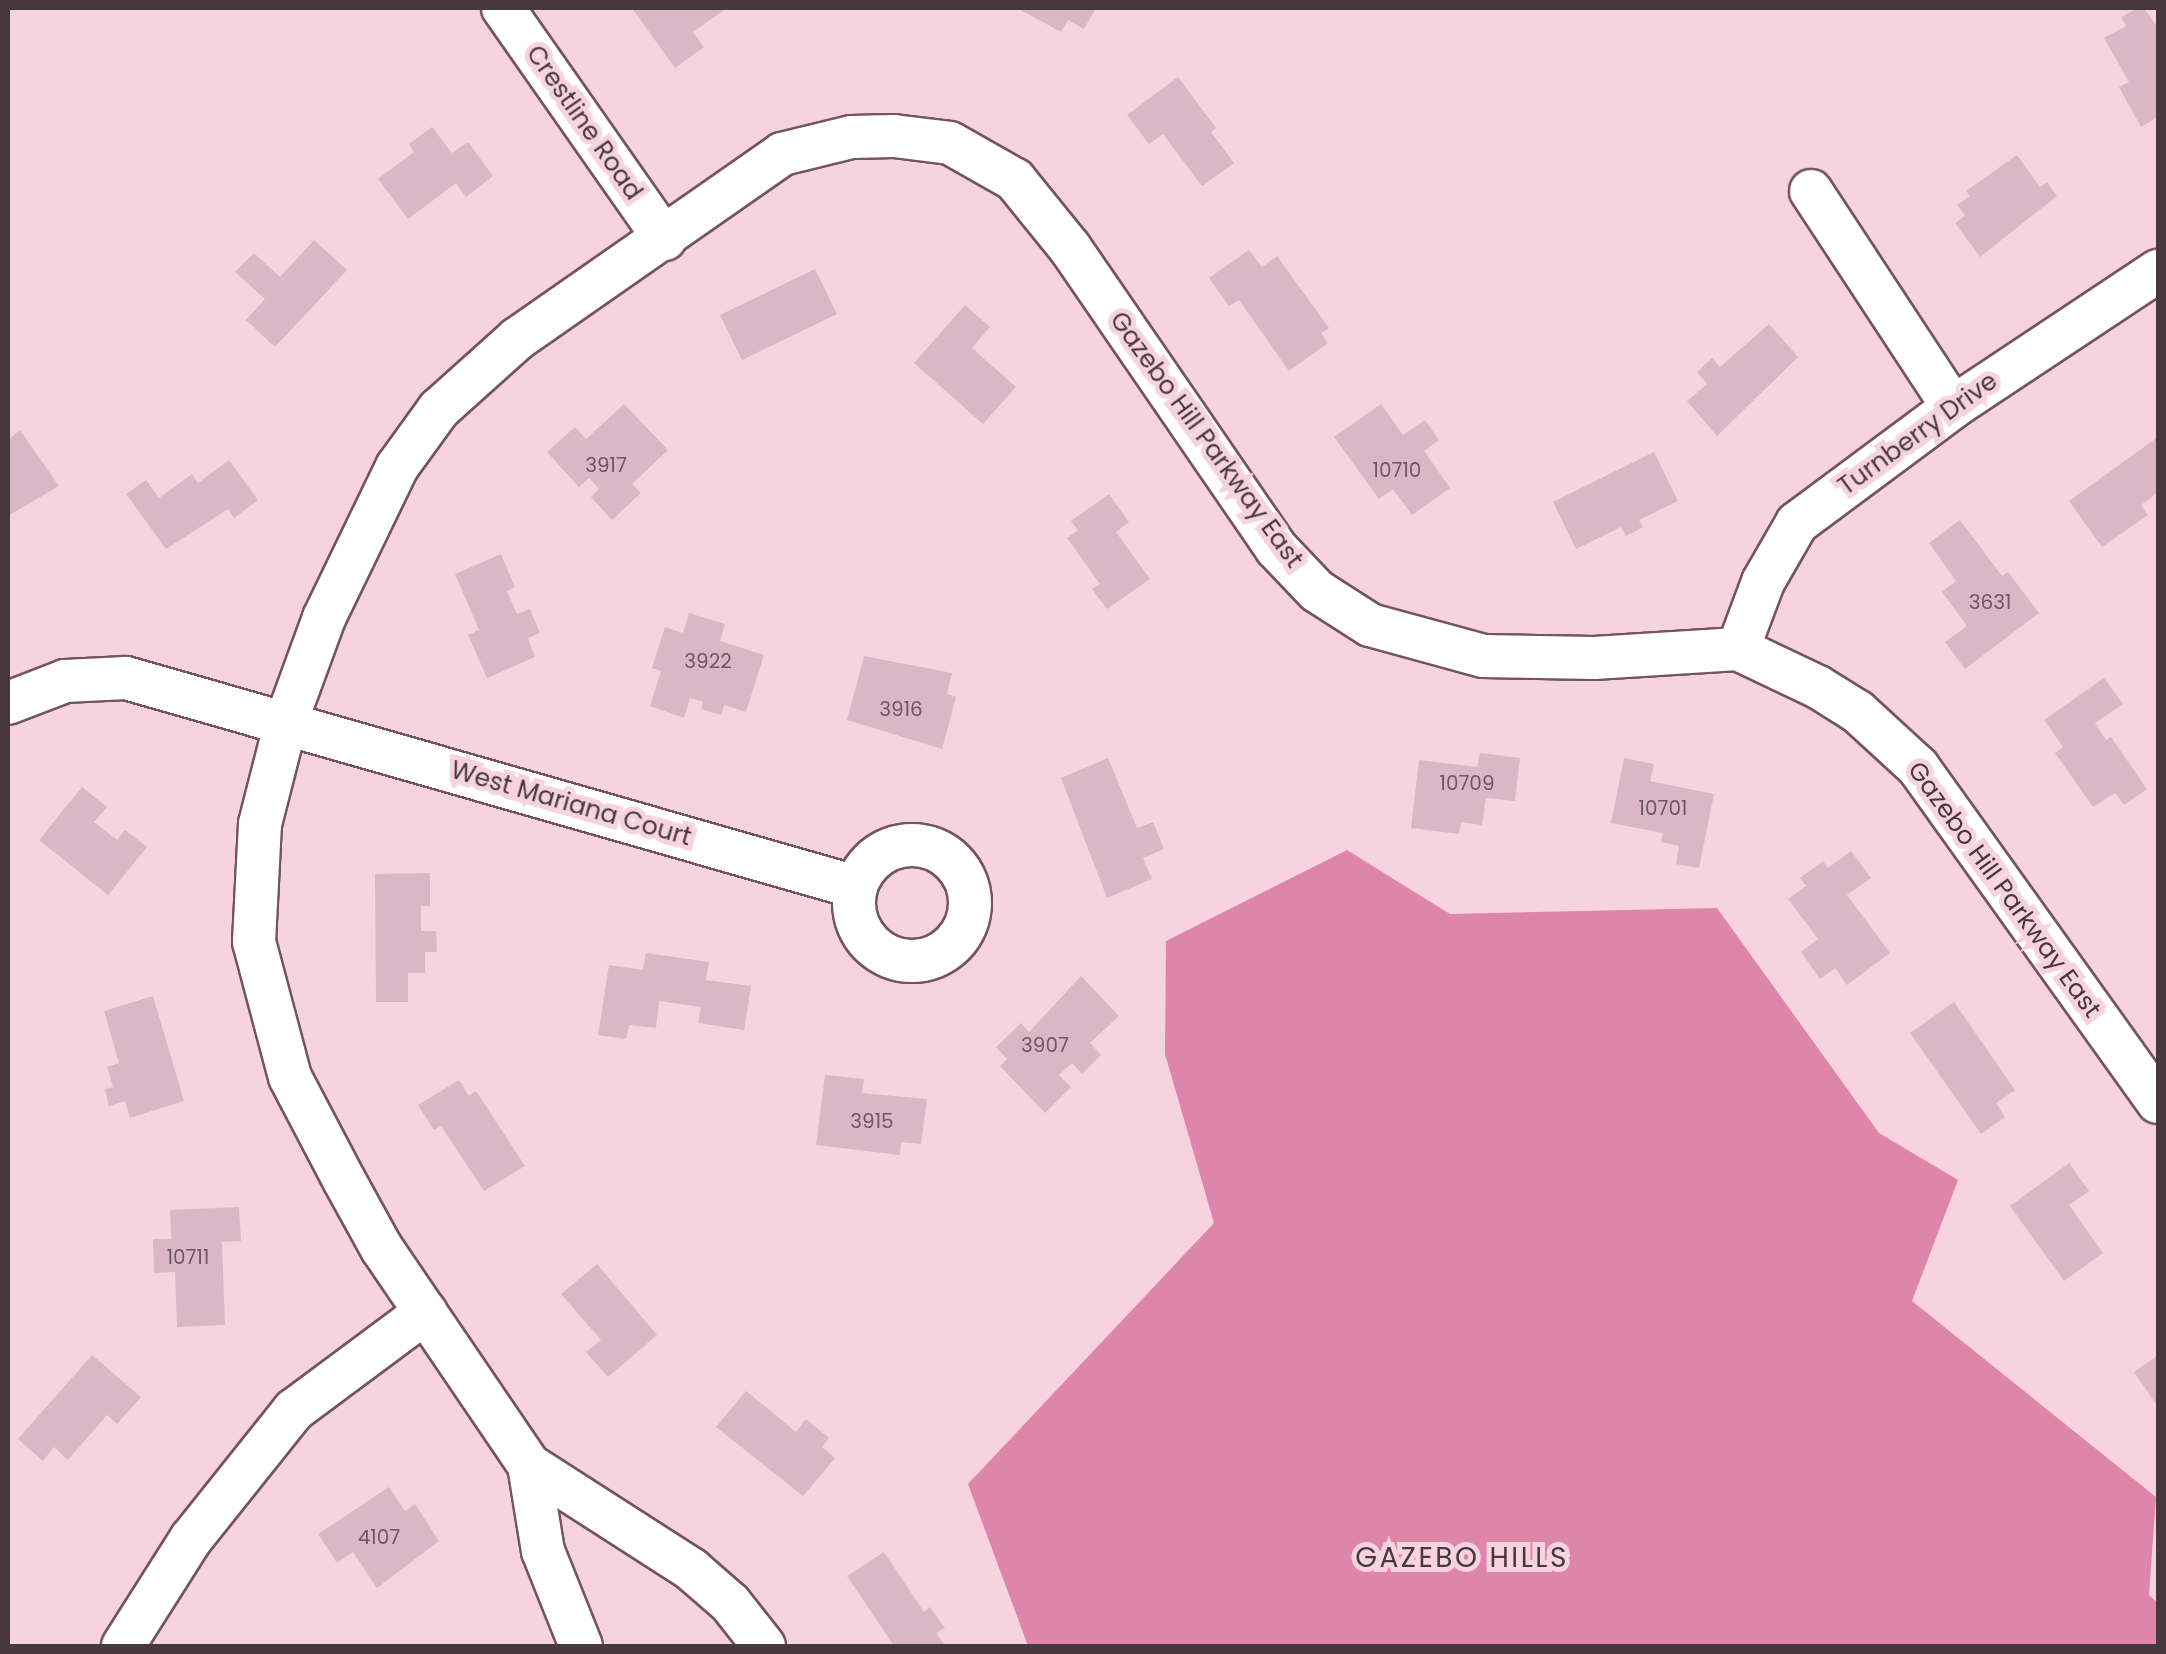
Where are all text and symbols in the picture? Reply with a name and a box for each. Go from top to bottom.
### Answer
street label: Crestline Road [520,40,648,206]
street label: Gazebo Hill Parkway East [1103,306,1309,574]
street label: Turnberry Drive [1833,366,2003,502]
house number: 3917 [585,453,627,477]
house number: 10710 [1373,458,1421,482]
house number: 3631 [1969,590,2011,614]
house number: 3922 [684,649,732,673]
house number: 3916 [879,697,923,721]
street label: West Mariana Court [447,755,695,853]
street label: Gazebo Hill Parkway East [1901,756,2107,1024]
house number: 10709 [1439,771,1495,795]
house number: 10701 [1639,796,1687,820]
house number: 3907 [1021,1033,1069,1057]
house number: 3915 [850,1109,894,1133]
house number: 10711 [167,1245,209,1269]
house number: 4107 [358,1525,400,1549]
district label: GAZEBO HILLS [1355,1541,1569,1575]

